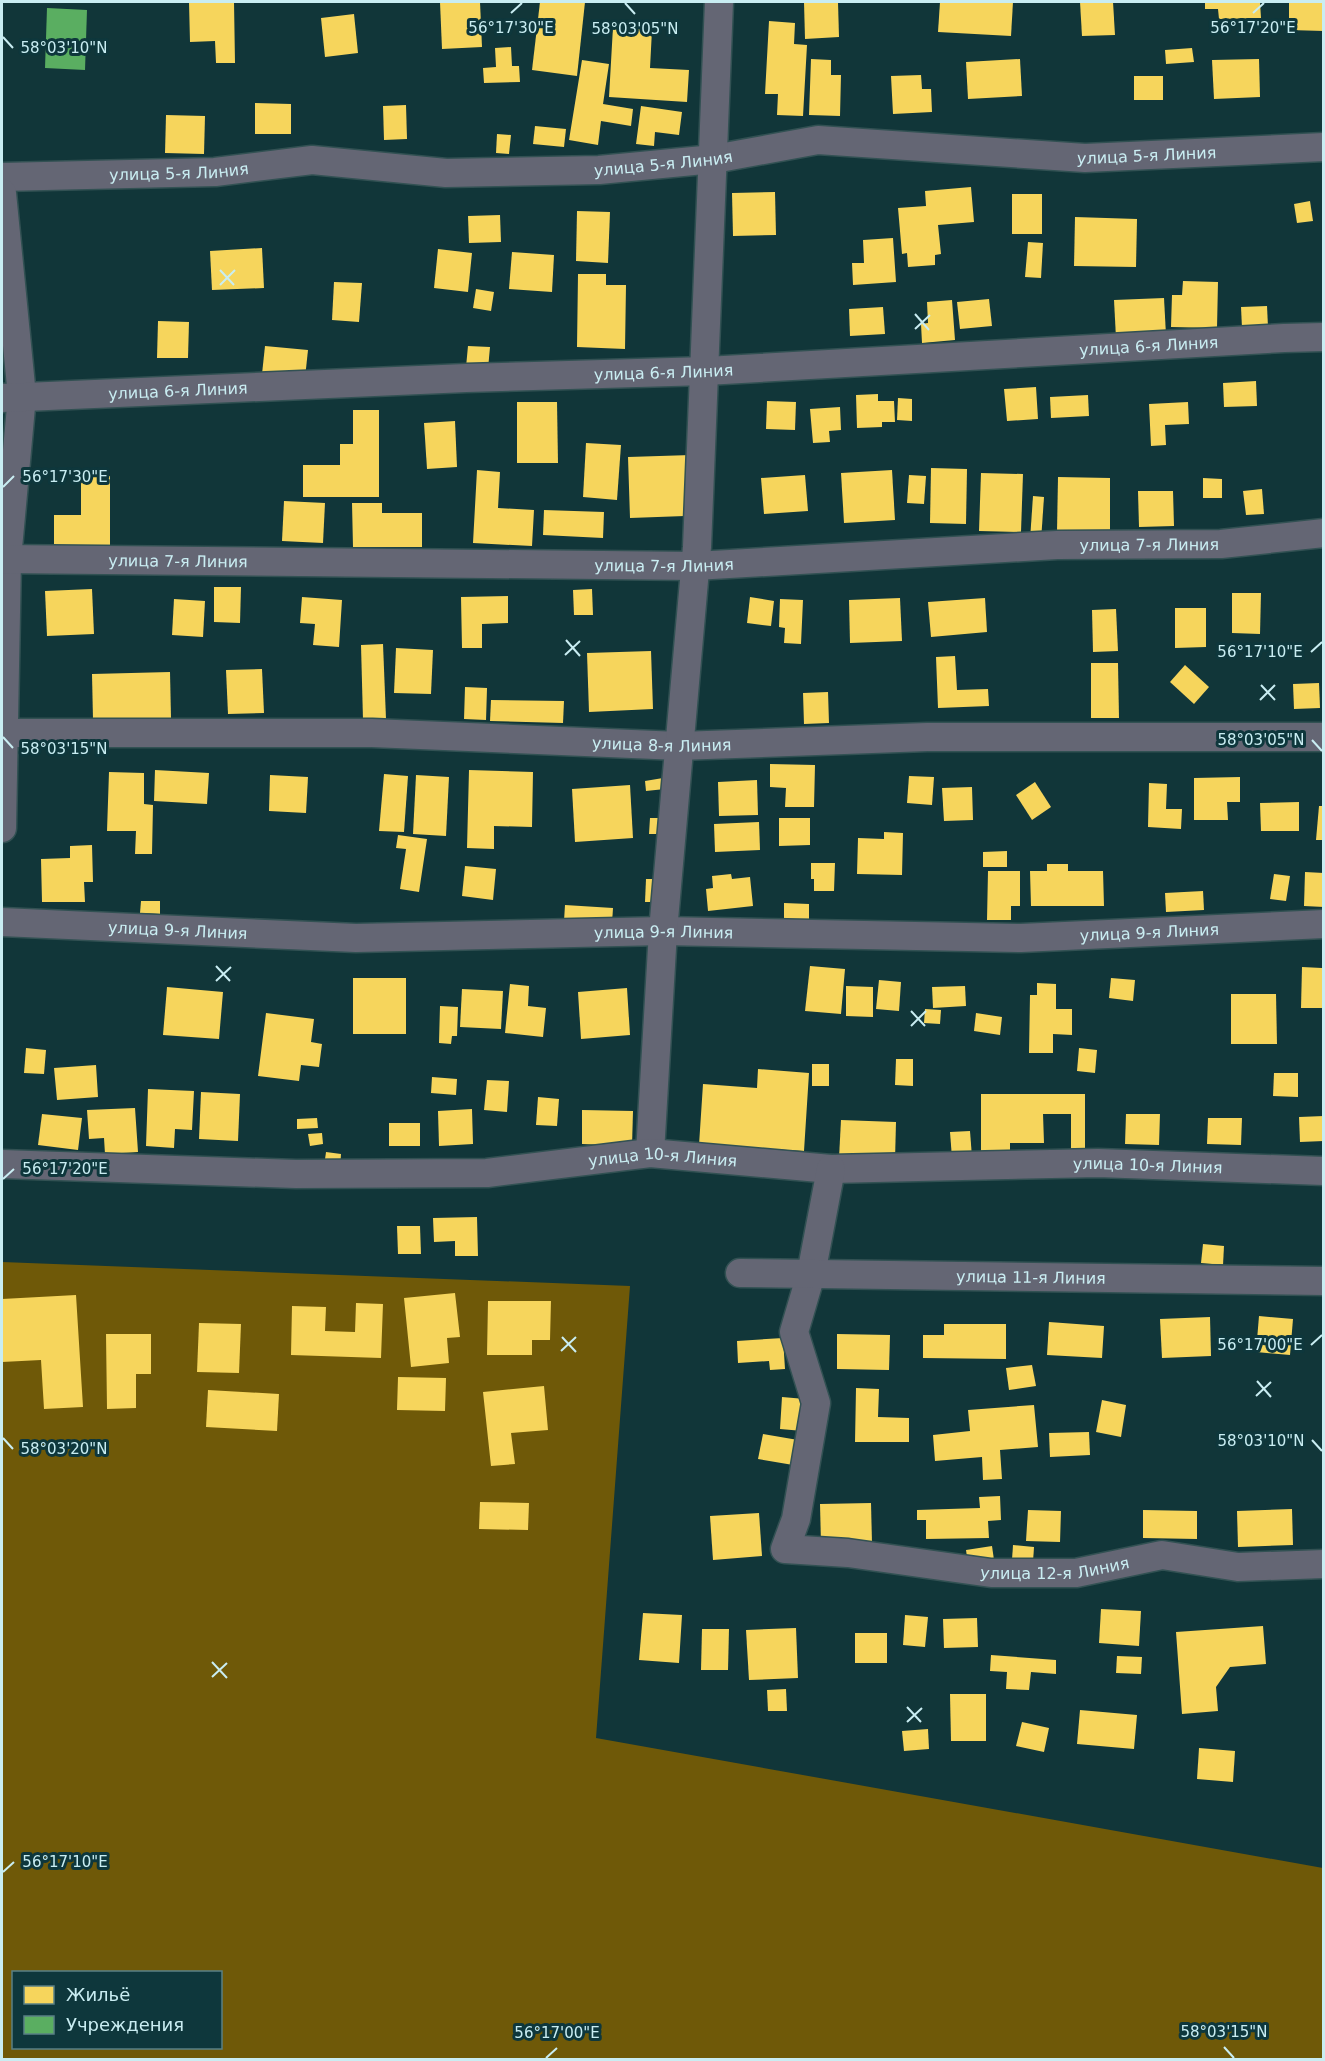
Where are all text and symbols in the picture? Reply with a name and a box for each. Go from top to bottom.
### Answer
text: 56°17'30"E [468,19,554,37]
text: 56°17'20"E [1210,19,1296,37]
text: 58°03'05"N [591,20,679,38]
text: 58°03'10"N [20,39,108,57]
street label: улица 5-я Линия [1076,143,1217,168]
street label: улица 5-я Линия [594,147,734,180]
street label: улица 5-я Линия [109,159,250,184]
street label: улица 6-я Линия [1079,333,1219,360]
street label: улица 6-я Линия [593,360,734,384]
street label: улица 6-я Линия [108,378,248,403]
text: 56°17'30"E [22,468,108,486]
street label: улица 7-я Линия [1080,535,1219,555]
street label: улица 7-я Линия [108,551,248,571]
street label: улица 7-я Линия [594,555,734,576]
text: 56°17'10"E [1217,643,1303,661]
text: 58°03'05"N [1217,731,1305,749]
street label: улица 8-я Линия [592,733,732,756]
text: 58°03'15"N [20,740,108,758]
street label: улица 9-я Линия [108,918,248,943]
street label: улица 9-я Линия [1079,920,1220,945]
street label: улица 9-я Линия [594,922,733,943]
street label: улица 10-я Линия [587,1144,738,1171]
street label: улица 10-я Линия [1073,1154,1223,1177]
text: 56°17'20"E [22,1160,108,1178]
street label: улица 11-я Линия [956,1267,1106,1288]
text: 56°17'00"E [1217,1336,1303,1354]
text: 58°03'10"N [1217,1432,1305,1450]
text: 58°03'20"N [20,1440,108,1458]
street label: улица 12-я Линия [979,1553,1131,1583]
text: 56°17'10"E [22,1853,108,1871]
legend [12,1971,222,2049]
text: Жильё [66,1984,130,2005]
text: Учреждения [66,2014,184,2035]
text: 58°03'15"N [1180,2023,1268,2041]
text: 56°17'00"E [514,2024,600,2042]

